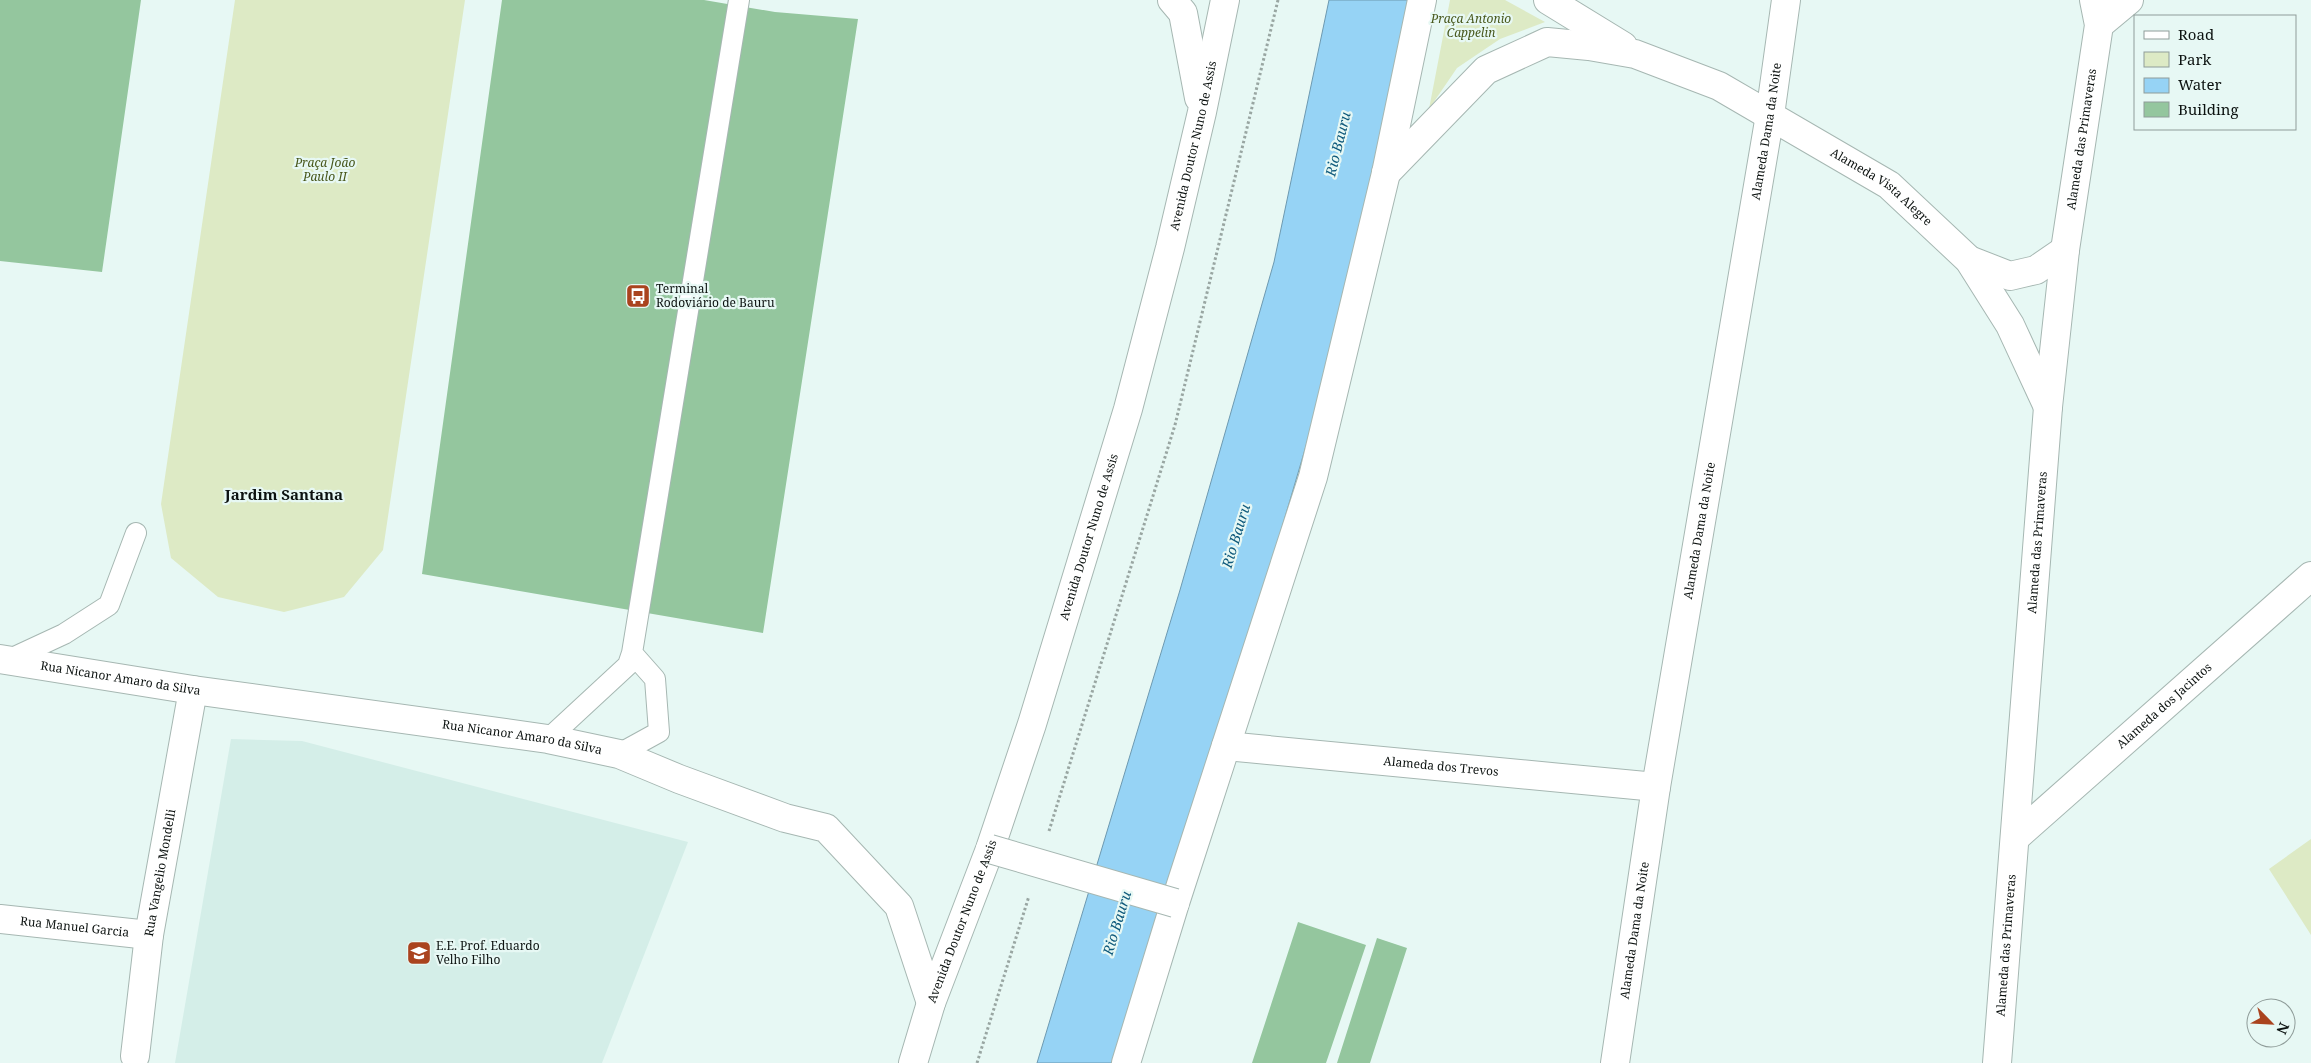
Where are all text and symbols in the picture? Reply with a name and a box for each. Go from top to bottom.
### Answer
park label: Praça Antonio Cappelin [1430,10,1511,41]
legend [2134,15,2296,130]
text: Road [2178,24,2214,44]
text: Park [2178,49,2212,69]
street label: Avenida Doutor Nuno de Assis [1165,59,1220,232]
street label: Alameda Dama da Noite [1747,62,1785,201]
street label: Alameda das Primaveras [2062,67,2100,211]
text: Water [2178,74,2221,94]
text: Building [2178,99,2239,119]
water label: Rio Bauru [1320,109,1355,179]
street label: Alameda Vista Alegre [1828,144,1936,229]
park label: Praça João Paulo II [294,154,355,185]
place label: Terminal Rodoviário de Bauru [656,280,775,311]
bus stop icon: Terminal Rodoviário de Bauru [625,283,651,309]
street label: Avenida Doutor Nuno de Assis [1055,451,1122,622]
street label: Alameda Dama da Noite [1679,461,1719,600]
street label: Alameda das Primaveras [2023,471,2051,614]
district label: Jardim Santana [224,484,343,504]
water label: Rio Bauru [1217,501,1254,571]
street label: Rua Nicanor Amaro da Silva [39,657,202,699]
street label: Alameda dos Jacintos [2113,659,2215,752]
street label: Rua Nicanor Amaro da Silva [441,715,604,758]
street label: Alameda dos Trevos [1383,752,1499,780]
street label: Rua Vangelio Mondelli [140,808,179,938]
street label: Avenida Doutor Nuno de Assis [923,838,1000,1005]
street label: Alameda Dama da Noite [1616,861,1653,1000]
street label: Alameda das Primaveras [1992,874,2020,1017]
water label: Rio Bauru [1098,888,1135,958]
street label: Rua Manuel Garcia [19,912,130,941]
place label: E.E. Prof. Eduardo Velho Filho [436,937,540,968]
school or university icon: E.E. Prof. Eduardo Velho Filho [406,940,432,966]
north arrow [2246,998,2296,1048]
text: N [2272,1020,2294,1037]

